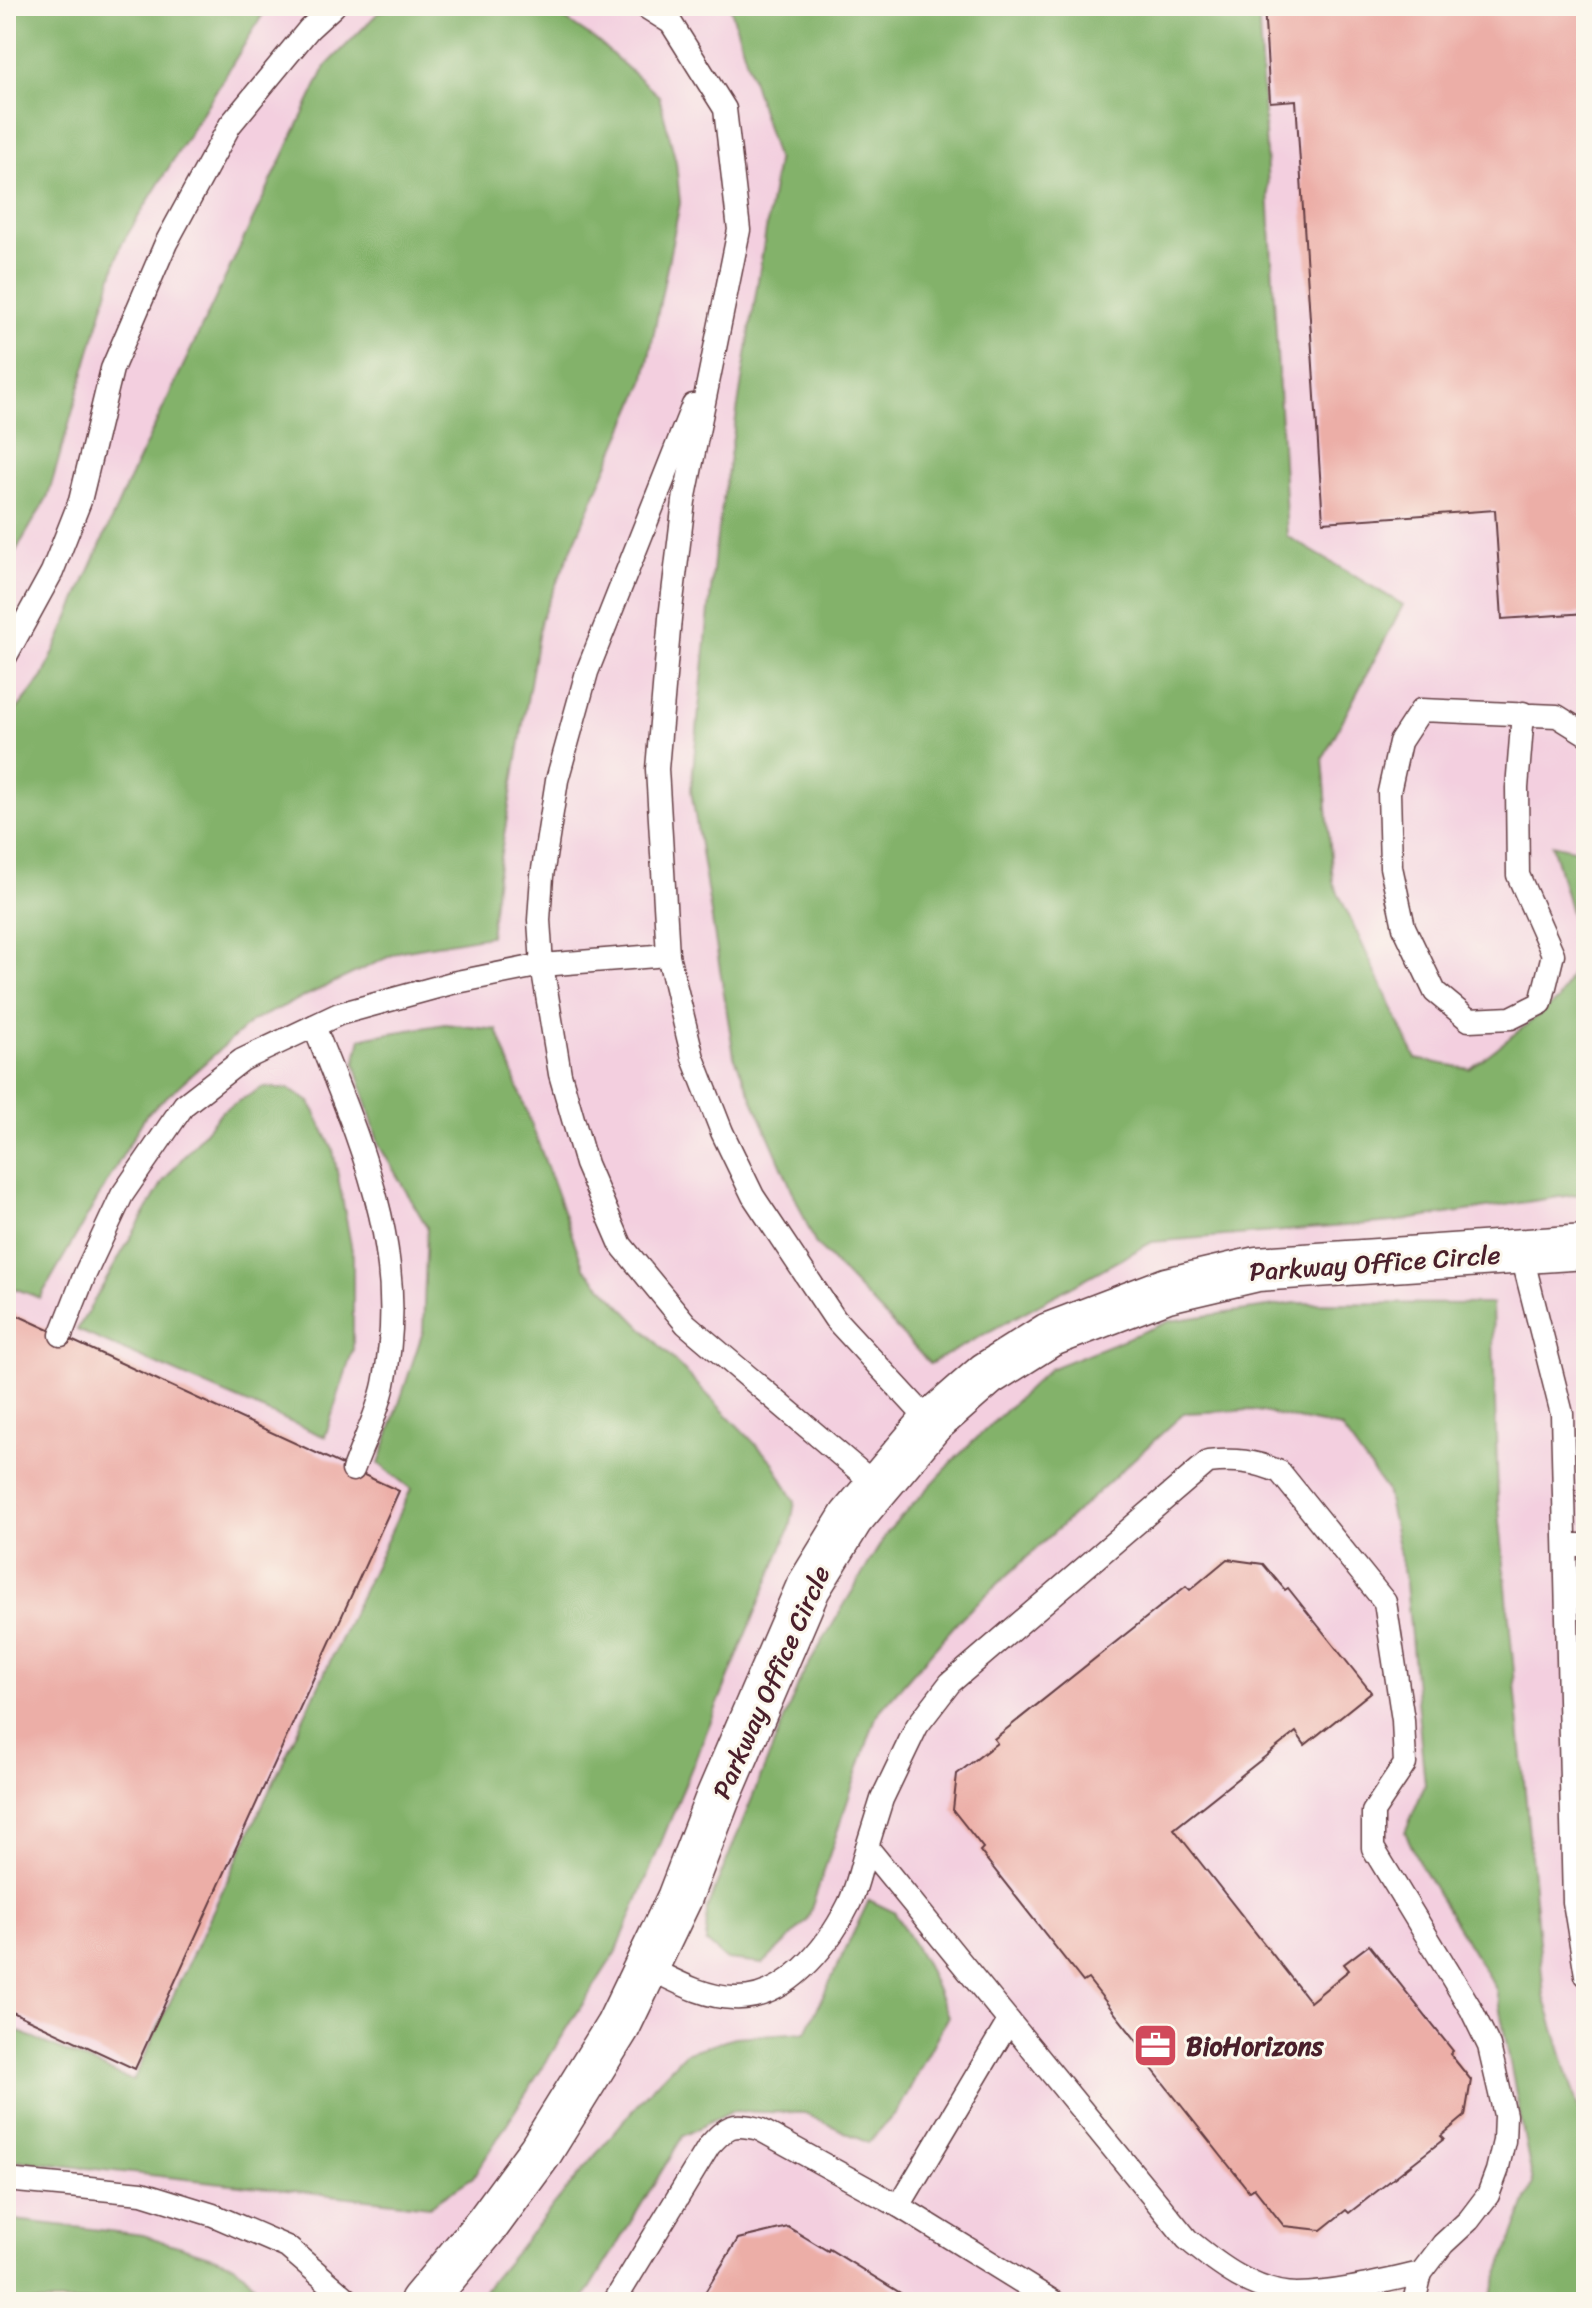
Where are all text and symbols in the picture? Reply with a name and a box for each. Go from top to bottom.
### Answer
street label: Parkway Office Circle [1248,1231,1502,1295]
street label: Parkway Office Circle [699,1558,843,1806]
office icon: BioHorizons [1131,2022,1179,2070]
place label: BioHorizons [1186,2023,1325,2069]

